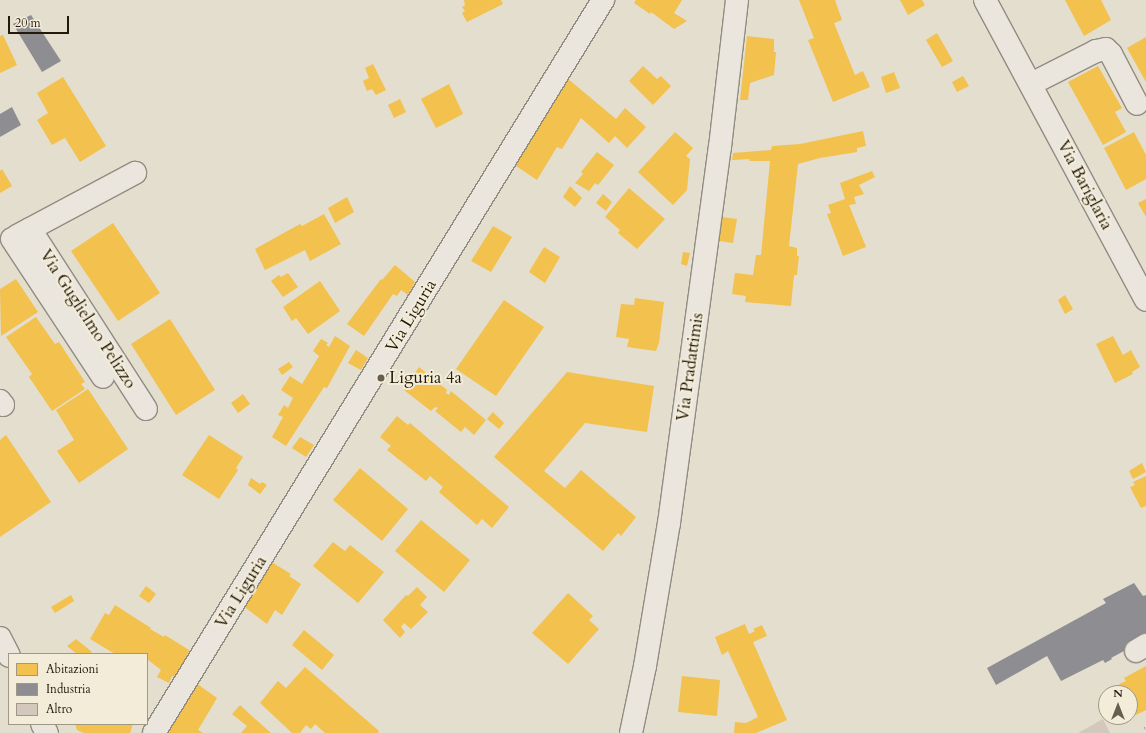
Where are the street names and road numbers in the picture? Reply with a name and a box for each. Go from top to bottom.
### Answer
street label: Via Bariglaria [1053,137,1117,233]
street label: Via Guglielmo Pelizzo [35,245,141,393]
street label: Via Liguria [381,276,441,356]
street label: Via Pradattimis [672,311,708,423]
street label: Via Liguria [211,552,271,632]

